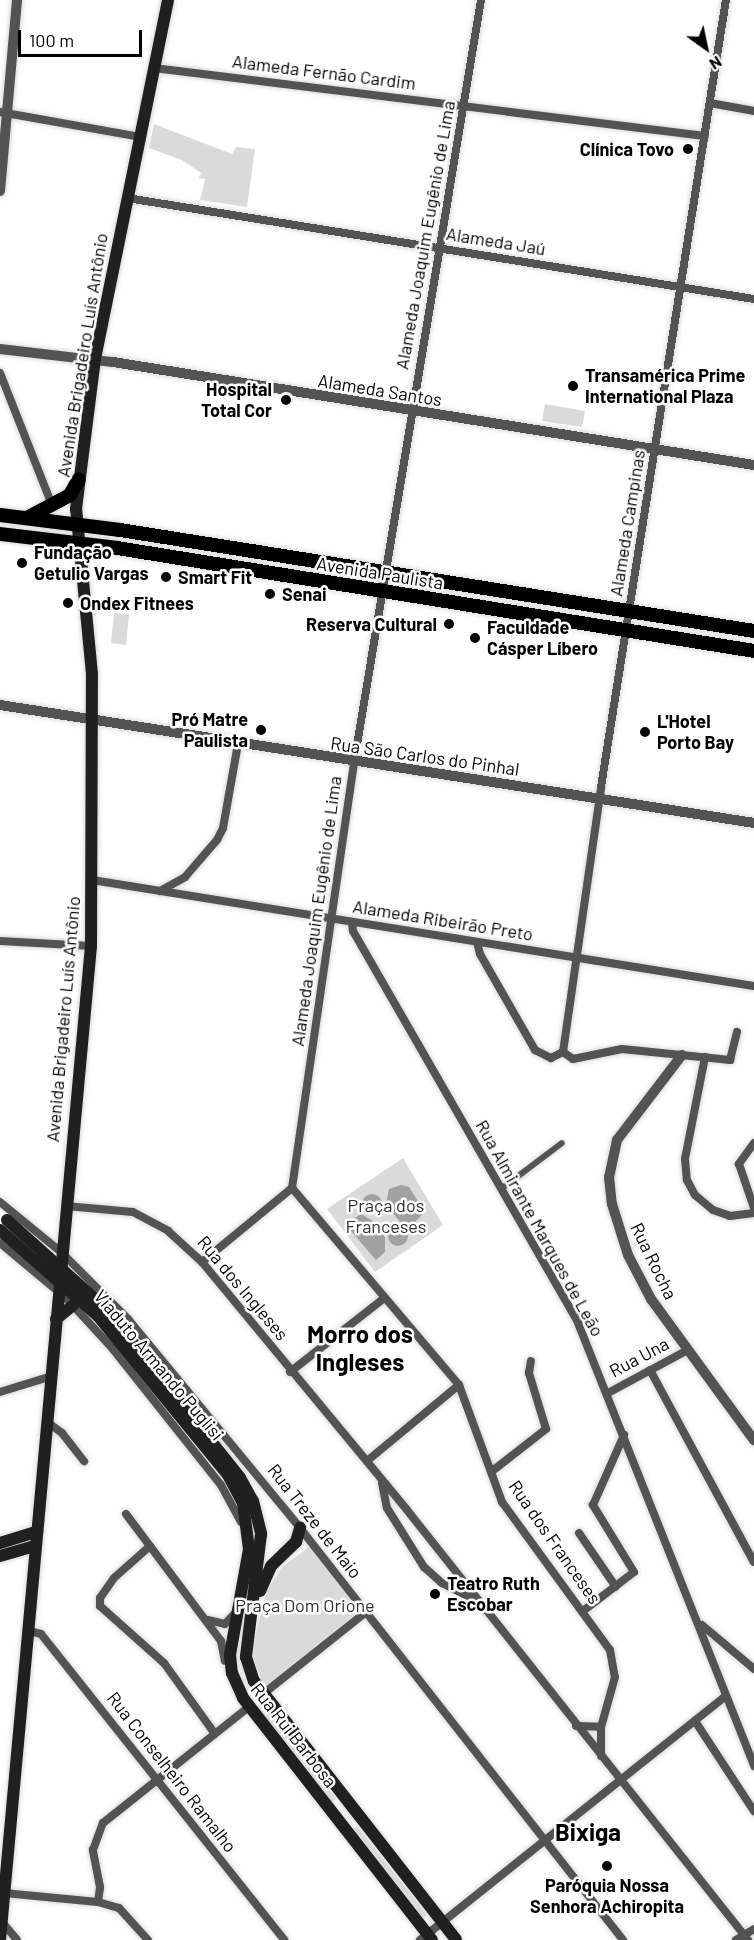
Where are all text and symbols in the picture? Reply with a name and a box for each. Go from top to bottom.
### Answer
scale bar [21,18,146,56]
north arrow [676,18,736,78]
text: 100 m [29,29,74,51]
street label: Alameda Fernão Cardim [231,50,417,94]
text: N [706,53,726,74]
street label: Alameda Joaquim Eugênio de Lima [391,99,459,371]
place label: Clínica Tovo [580,138,674,160]
marker: Clínica Tovo [679,140,697,158]
street label: Alameda Jaú [445,222,547,260]
street label: Avenida Brigadeiro Luís Antônio [52,231,112,479]
place label: Transamérica Prime International Plaza [585,365,745,407]
street label: Alameda Santos [316,370,444,410]
place label: Hospital Total Cor [201,379,272,422]
marker: Transamérica Prime International Plaza [566,379,580,393]
marker: Hospital Total Cor [277,391,295,409]
street label: Alameda Campinas [605,448,649,598]
place label: Fundação Getulio Vargas [34,542,149,584]
street label: Avenida Paulista [315,552,445,594]
marker: Fundação Getulio Vargas [15,556,29,570]
place label: Smart Fit [178,566,252,588]
marker: Smart Fit [159,570,173,584]
place label: Senai [282,583,326,605]
marker: Senai [263,587,277,601]
place label: Ondex Fitnees [80,592,194,614]
marker: Ondex Fitnees [61,596,75,610]
place label: Reserva Cultural [306,613,437,635]
marker: Reserva Cultural [442,617,456,631]
place label: Faculdade Cásper Líbero [487,617,598,660]
marker: Faculdade Cásper Líbero [468,631,482,645]
place label: Pró Matre Paulista [172,709,248,752]
place label: L'Hotel Porto Bay [657,711,734,754]
marker: Pró Matre Paulista [252,721,270,739]
marker: L'Hotel Porto Bay [638,725,652,739]
street label: Rua São Carlos do Pinhal [329,732,521,780]
street label: Alameda Joaquim Eugênio de Lima [286,774,346,1048]
street label: Avenida Brigadeiro Luís Antônio [41,895,85,1143]
street label: Alameda Ribeirão Preto [351,895,535,945]
street label: Rua Almirante Marques de Leão [471,1116,609,1340]
park label: Praça dos Franceses [346,1195,426,1238]
street label: Rua Rocha [626,1219,682,1303]
street label: Rua dos Ingleses [193,1231,293,1345]
street label: Viaduto Armando Puglisi [90,1285,228,1445]
district label: Morro dos Ingleses [307,1320,413,1376]
street label: Rua Una [606,1332,672,1382]
street label: Rua Treze de Maio [264,1459,366,1583]
street label: Rua dos Franceses [504,1476,606,1608]
place label: Teatro Ruth Escobar [447,1573,540,1616]
marker: Teatro Ruth Escobar [428,1587,442,1601]
park label: Praça Dom Orione [235,1594,375,1616]
street label: Rua Rui Barbosa [247,1678,341,1792]
street label: Rua Conselheiro Ramalho [103,1687,241,1857]
district label: Bixiga [555,1818,621,1846]
marker: Paróquia Nossa Senhora Achiropita [600,1859,614,1873]
place label: Paróquia Nossa Senhora Achiropita [530,1875,684,1918]

